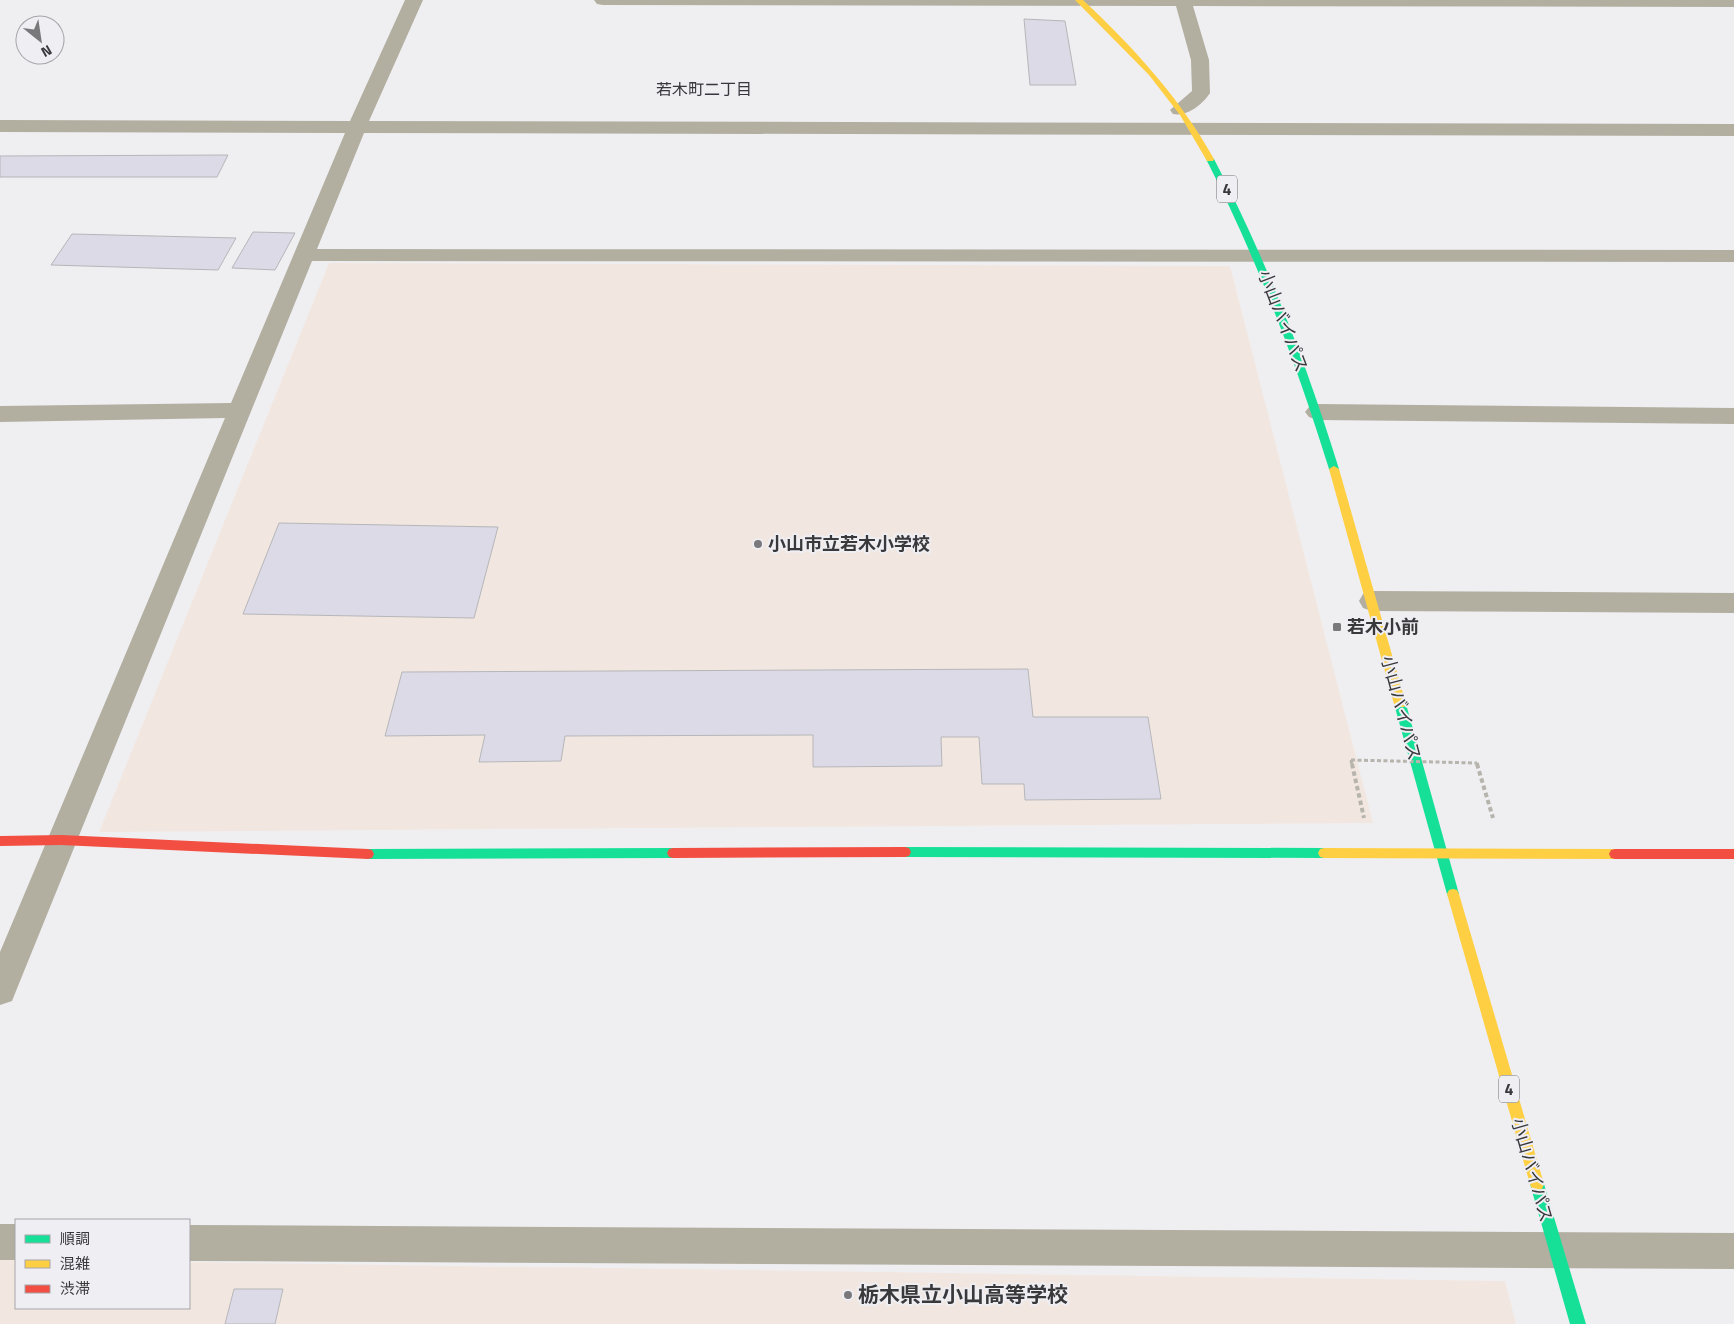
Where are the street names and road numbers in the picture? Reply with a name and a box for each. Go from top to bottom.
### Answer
road number: 4 [1217,175,1237,202]
street label: 小山バイパス [1252,266,1315,376]
street label: 小山バイパス [1375,652,1428,763]
road number: 4 [1499,1076,1519,1102]
street label: 小山バイパス [1505,1114,1560,1225]

